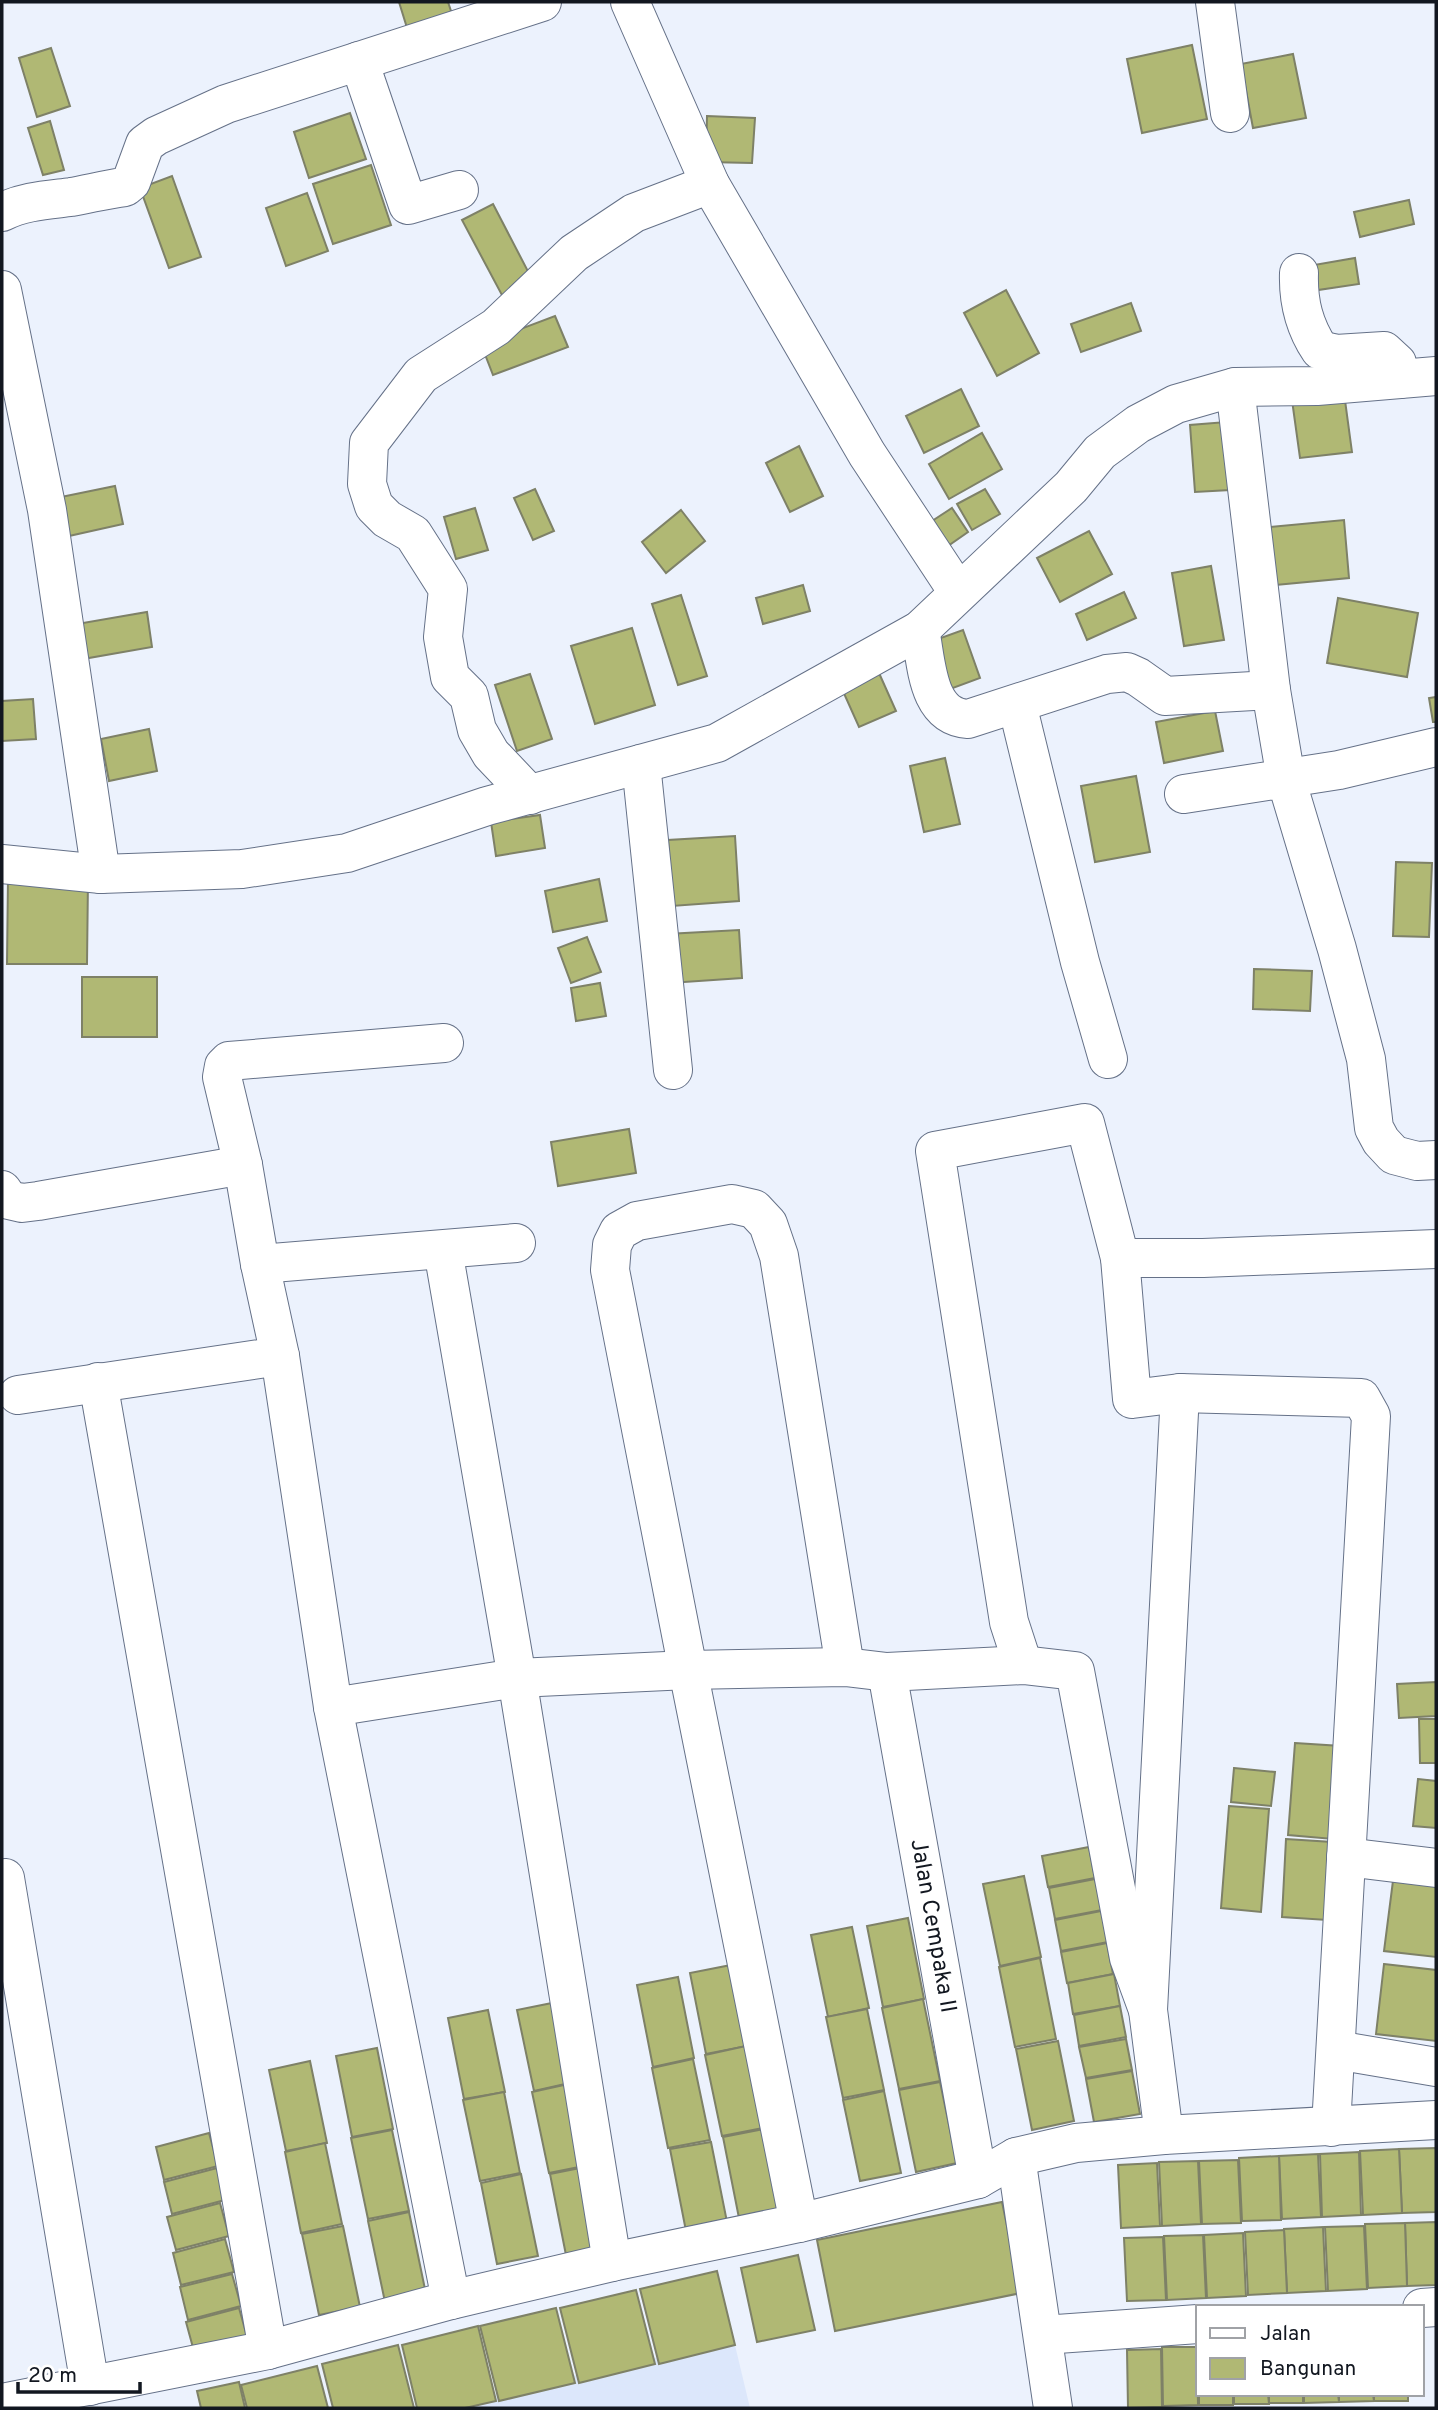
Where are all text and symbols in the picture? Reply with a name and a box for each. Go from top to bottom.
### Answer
street label: Jalan Cempaka II [902,1837,962,2015]
legend [1196,2305,1424,2396]
text: Jalan [1260,2321,1311,2348]
scale bar [18,2350,140,2394]
text: Bangunan [1260,2356,1356,2383]
text: 20 m [28,2363,77,2390]

